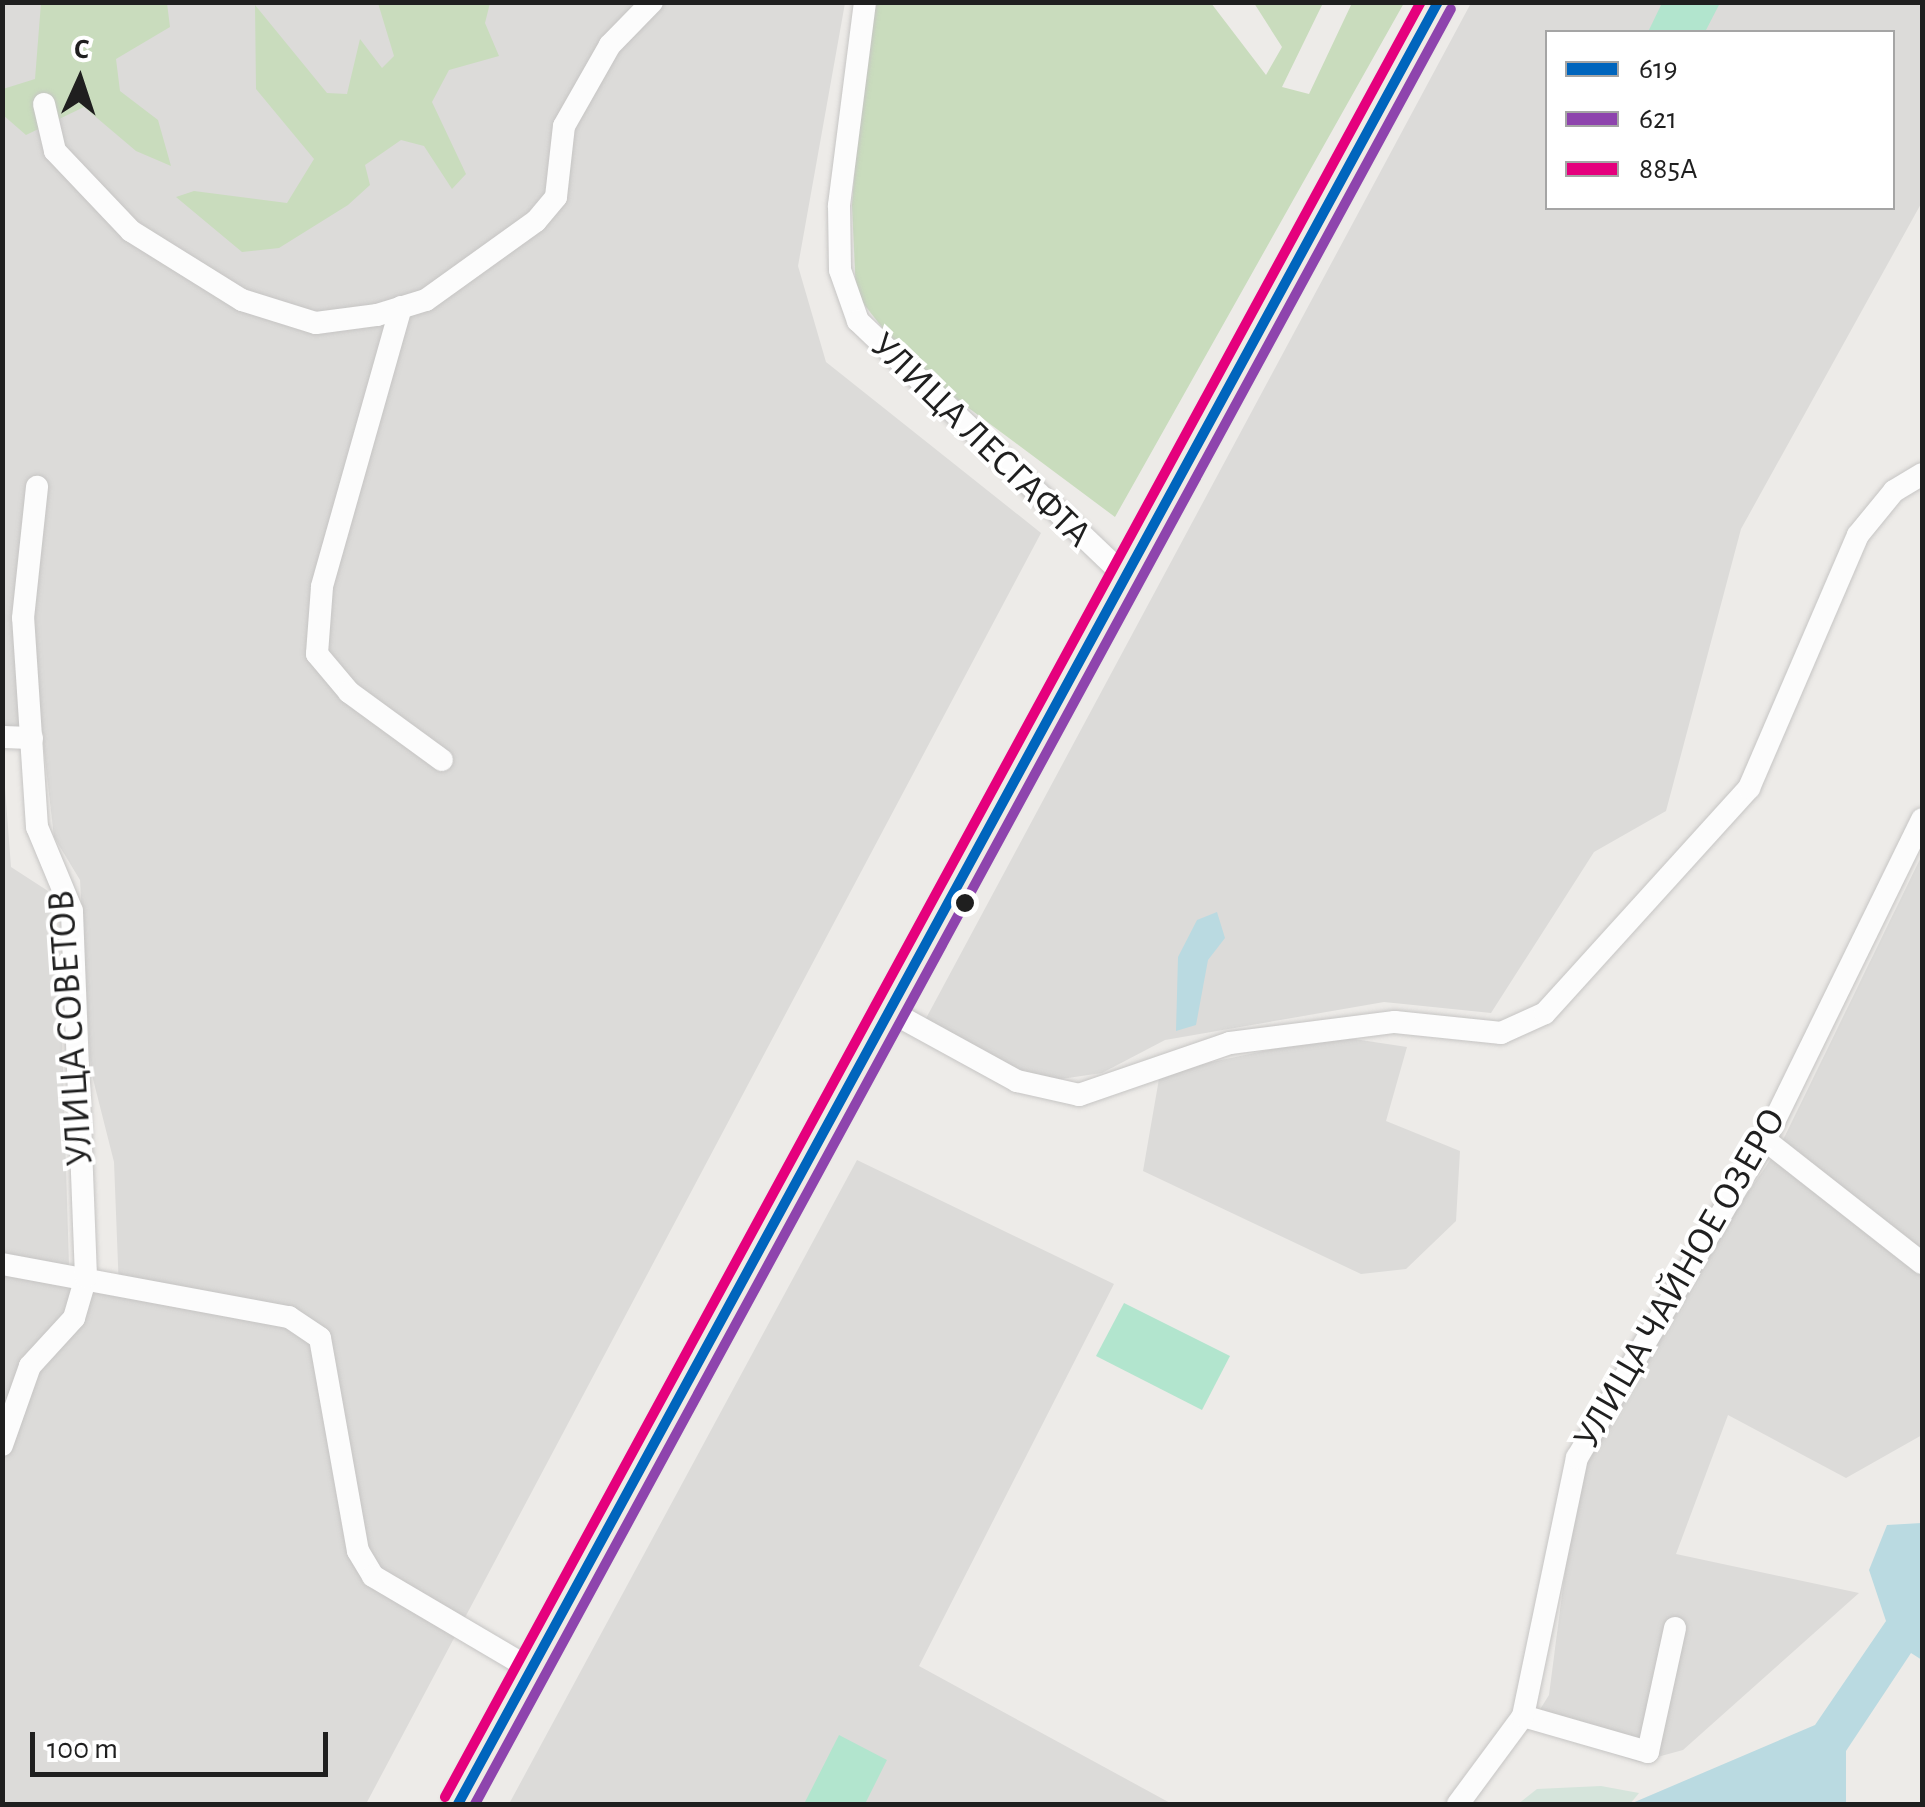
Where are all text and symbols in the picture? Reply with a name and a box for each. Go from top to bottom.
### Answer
north arrow [30,30,130,130]
legend [1545,30,1895,210]
text: С [73,36,90,64]
text: 619 [1639,54,1678,84]
text: 621 [1639,104,1677,134]
text: 885А [1639,154,1698,184]
street label: УЛИЦА ЛЕСГАФТА [860,324,1100,558]
street label: УЛИЦА СОВЕТОВ [40,889,104,1167]
unlabelled marker [955,893,975,913]
street label: УЛИЦА ЧАЙНОЕ ОЗЕРО [1565,1101,1797,1457]
scale bar [35,1712,332,1774]
text: 100 m [47,1734,118,1764]

